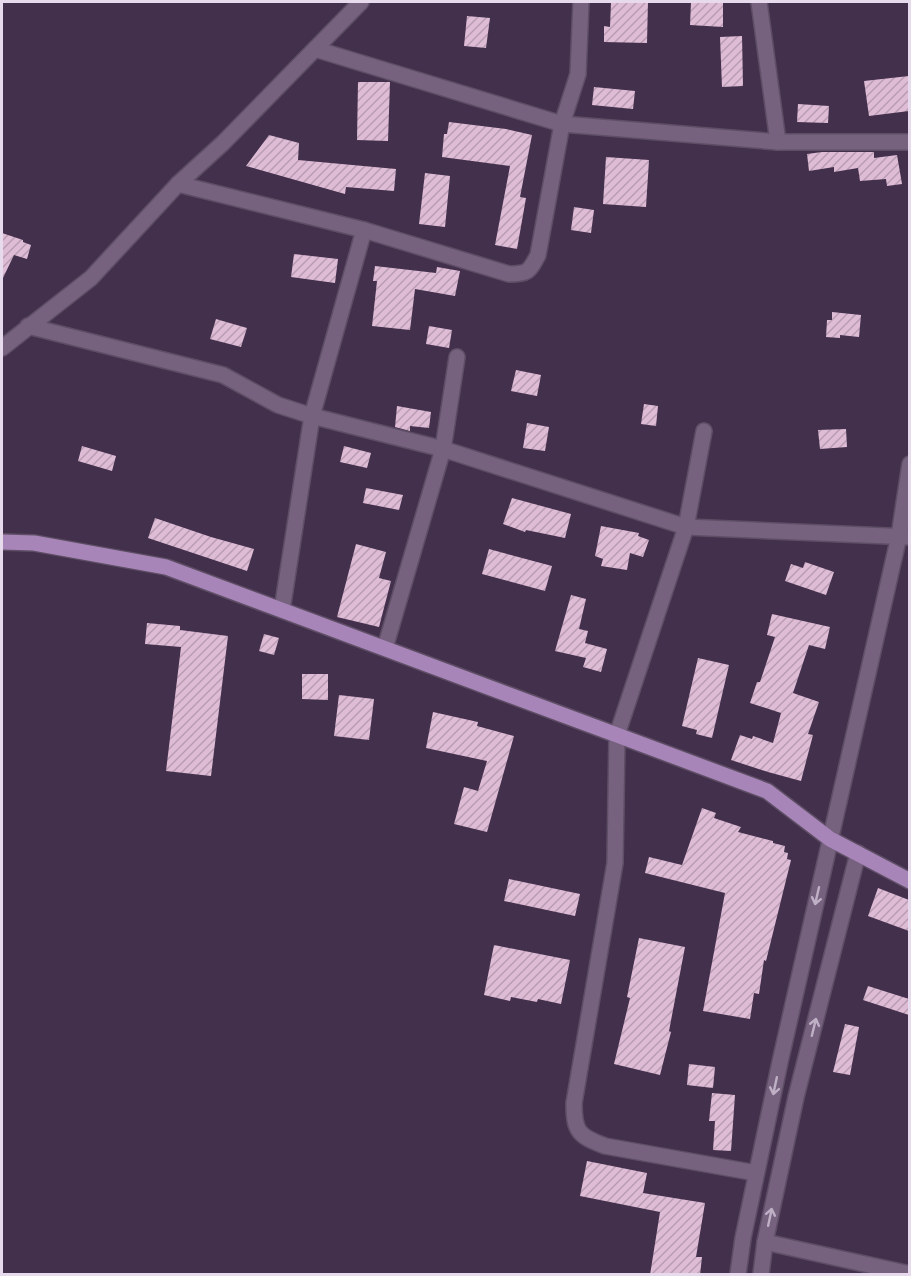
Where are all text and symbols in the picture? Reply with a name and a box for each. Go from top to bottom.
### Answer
one-way arrow [811,886,823,905]
one-way arrow [808,1018,820,1037]
one-way arrow [769,1076,780,1095]
one-way arrow [765,1208,776,1227]

